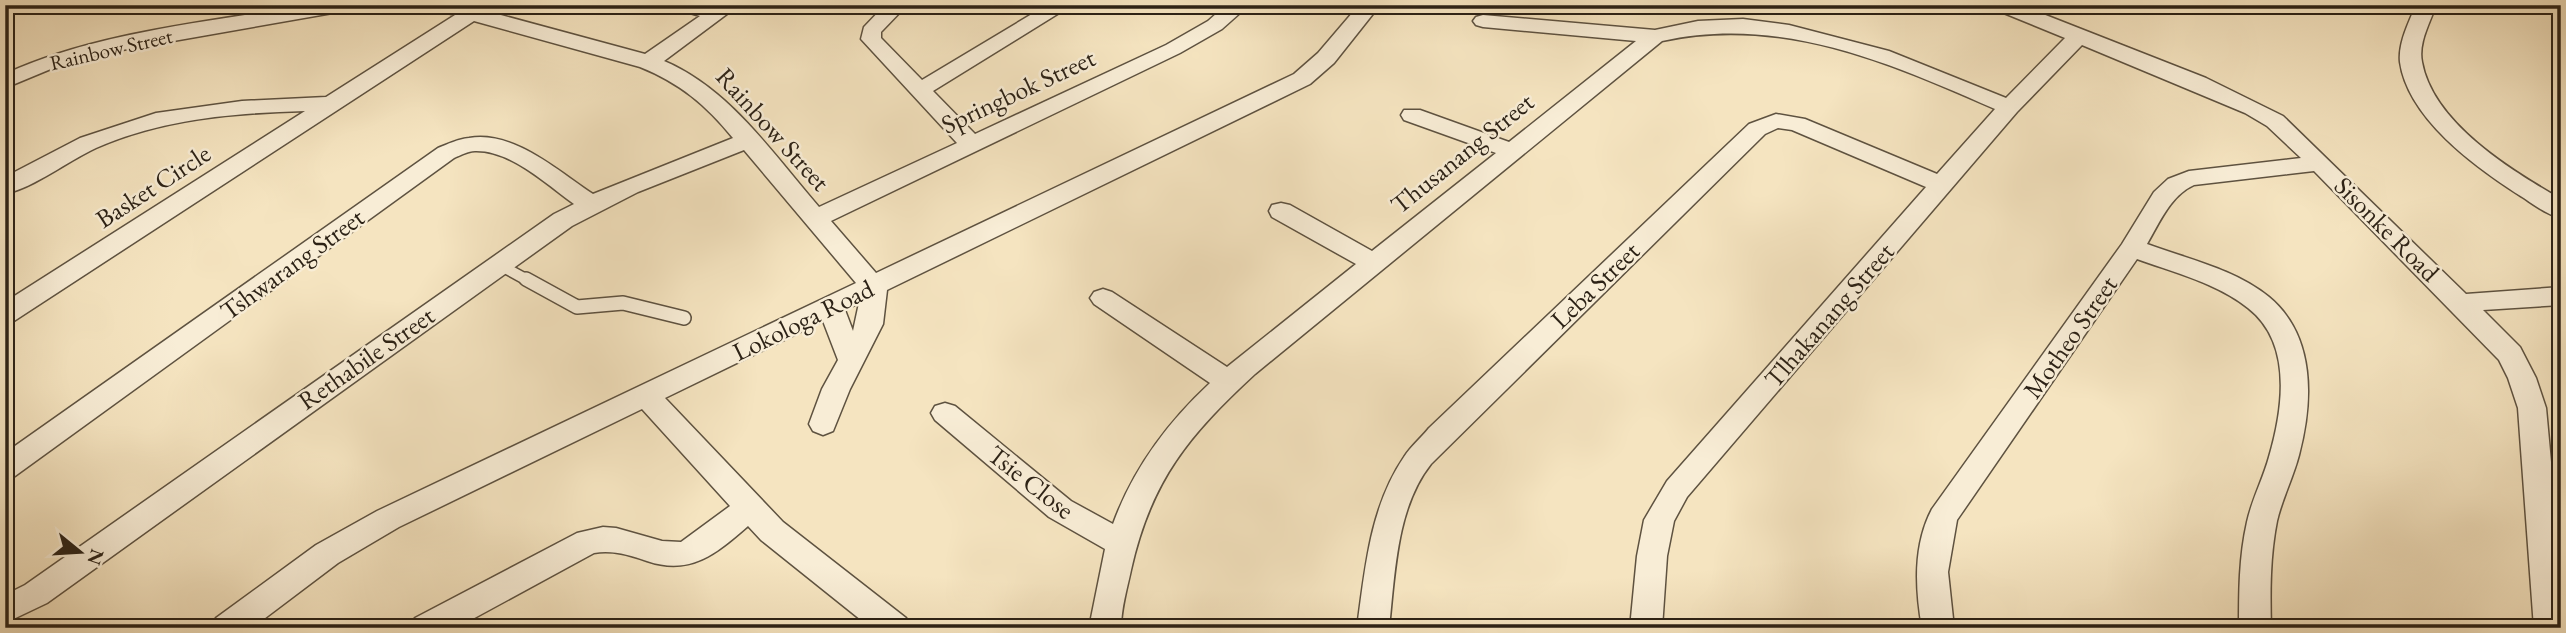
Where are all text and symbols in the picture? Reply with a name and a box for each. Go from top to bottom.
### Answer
street label: Rainbow Street [47,22,175,76]
street label: Springbok Street [936,41,1100,141]
street label: Rainbow Street [709,60,837,198]
street label: Thusanang Street [1383,85,1541,221]
street label: Basket Circle [89,136,217,236]
street label: Sisonke Road [2327,169,2447,289]
street label: Tshwarang Street [213,200,371,328]
street label: Leba Street [1543,234,1647,336]
street label: Tlhakanang Street [1757,235,1901,395]
street label: Motheo Street [2015,269,2125,405]
street label: Lokologa Road [727,271,880,369]
street label: Rethabile Street [291,298,441,418]
street label: Tsie Close [981,437,1081,527]
north arrow [46,518,116,588]
text: N [81,546,110,569]

